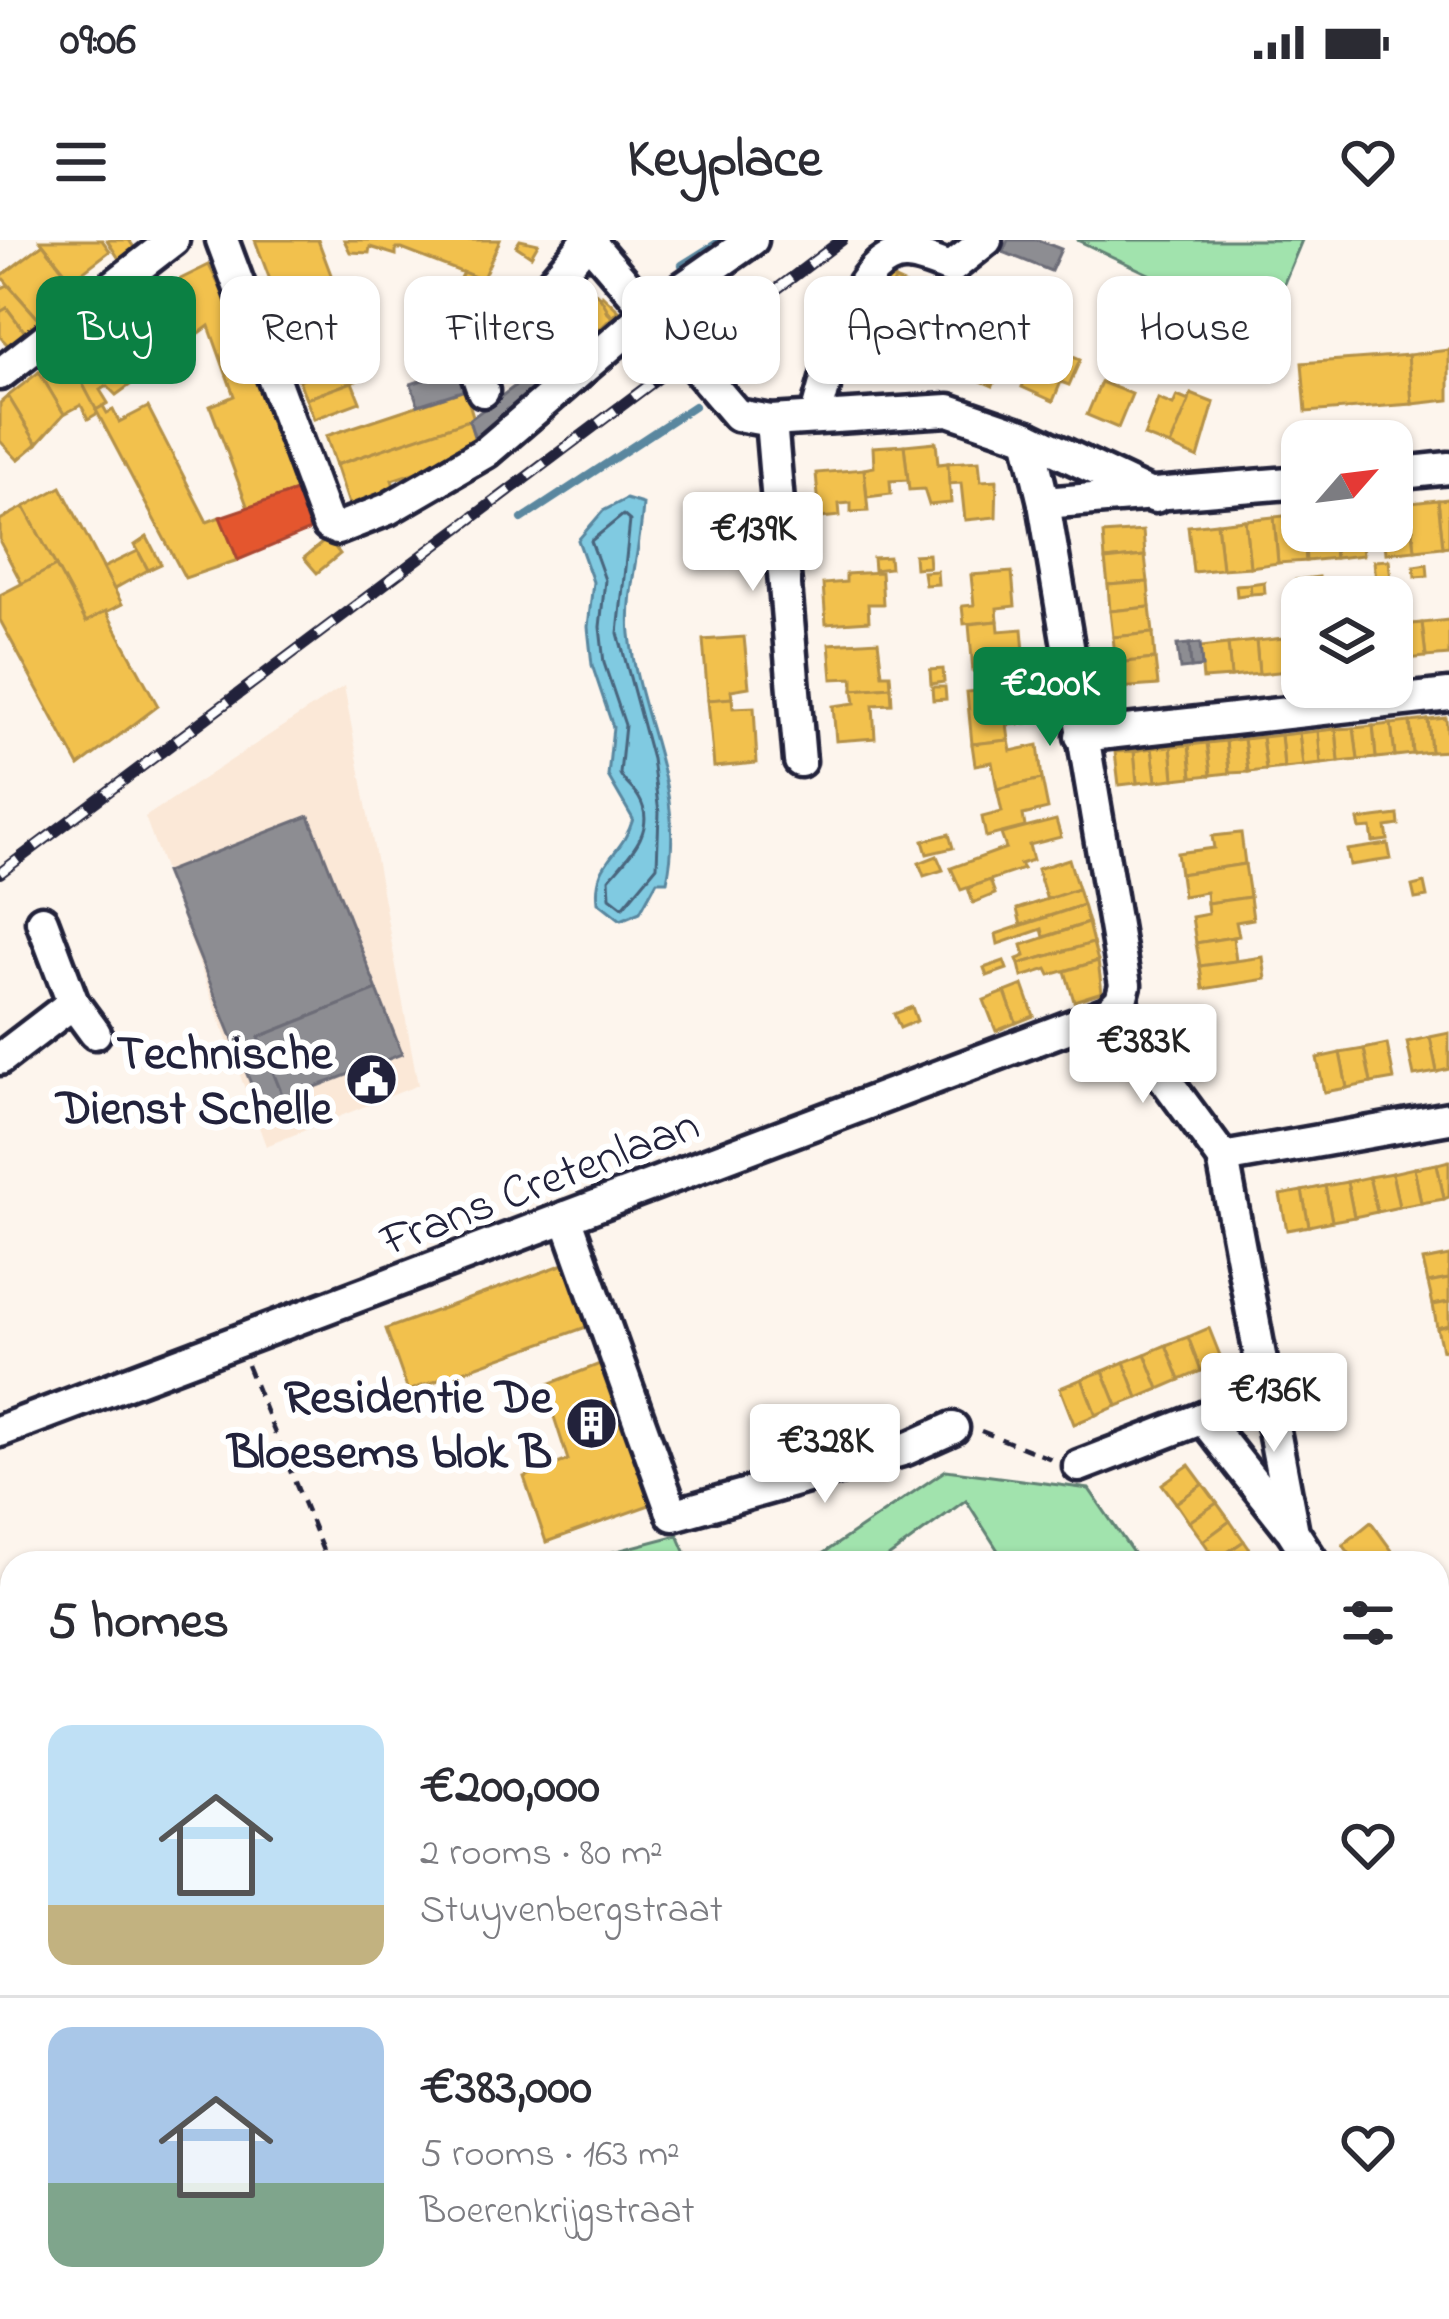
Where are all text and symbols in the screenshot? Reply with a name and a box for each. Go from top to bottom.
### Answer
text: 09:06 [60,9,136,75]
text: Keyplace [627,123,822,201]
icon: menu [48,129,114,195]
icon: heart [1335,129,1401,195]
chip: Buy [36,276,196,384]
chip: Rent [220,276,380,384]
chip: Filters [404,276,598,384]
chip: New [622,276,780,384]
chip: Apartment [804,276,1073,384]
chip: House [1097,276,1291,384]
north arrow [1281,420,1413,552]
map controls [1281,420,1413,708]
pin: €139K [669,492,837,594]
text: €139K [710,502,796,559]
button: layers [1281,576,1413,708]
pin: €200K [966,647,1134,749]
text: €200K [1000,657,1100,714]
pin: €383K [1059,1004,1227,1106]
text: €383K [1097,1014,1189,1071]
place label: Technische Dienst Schelle [54,1021,333,1146]
public building icon: Technische Dienst Schelle [343,1051,399,1107]
street label: Frans Cretenlaan [371,1092,710,1278]
pin: €136K [1190,1353,1358,1455]
text: €136K [1228,1363,1320,1420]
place label: Residentie De Bloesems blok B [226,1365,553,1490]
building icon: Residentie De Bloesems blok B [563,1395,619,1451]
pin: €328K [741,1404,909,1506]
text: €328K [777,1414,873,1471]
text: 5 homes [48,1586,229,1661]
icon: filters [1335,1590,1401,1656]
text: €200,000 [420,1751,600,1826]
icon: home [144,1773,288,1917]
icon: heart [1335,1812,1401,1878]
text: 2 rooms · 80 m² [420,1826,663,1883]
text: Stuyvenbergstraat [420,1883,723,1940]
text: €383,000 [420,2052,592,2127]
icon: home [144,2075,288,2219]
icon: heart [1335,2114,1401,2180]
text: 5 rooms · 163 m² [420,2127,680,2184]
text: Boerenkrijgstraat [420,2184,695,2241]

